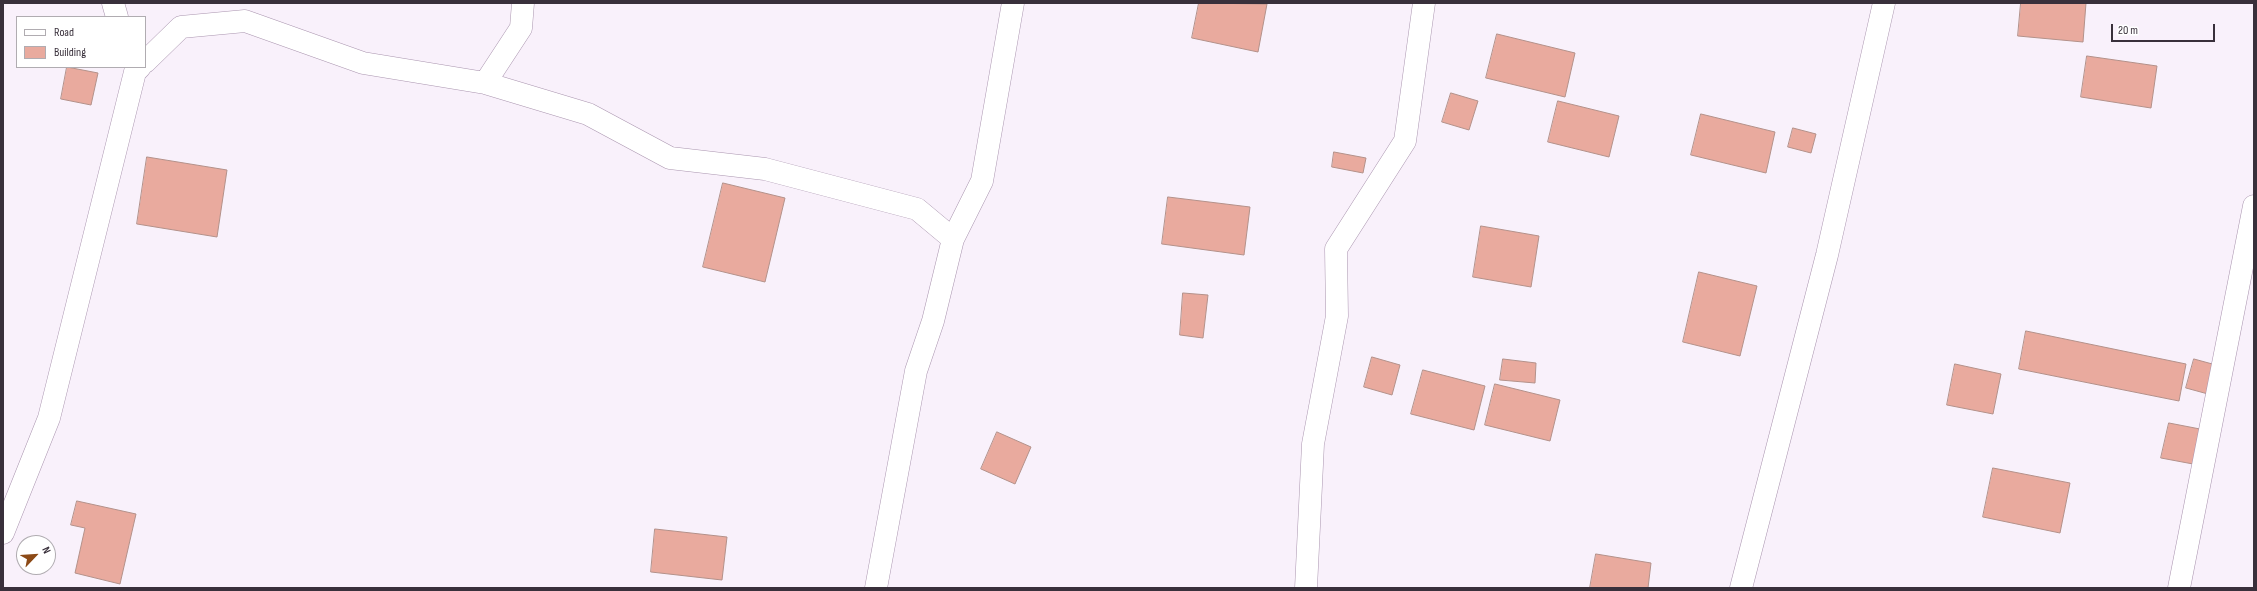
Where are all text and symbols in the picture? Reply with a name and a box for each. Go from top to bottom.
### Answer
legend [16,16,146,68]
scale bar [2113,16,2217,42]
text: 20 m [2118,23,2138,38]
text: Road [54,25,74,40]
text: Building [54,45,86,60]
north arrow [16,535,56,575]
text: N [39,545,54,556]

